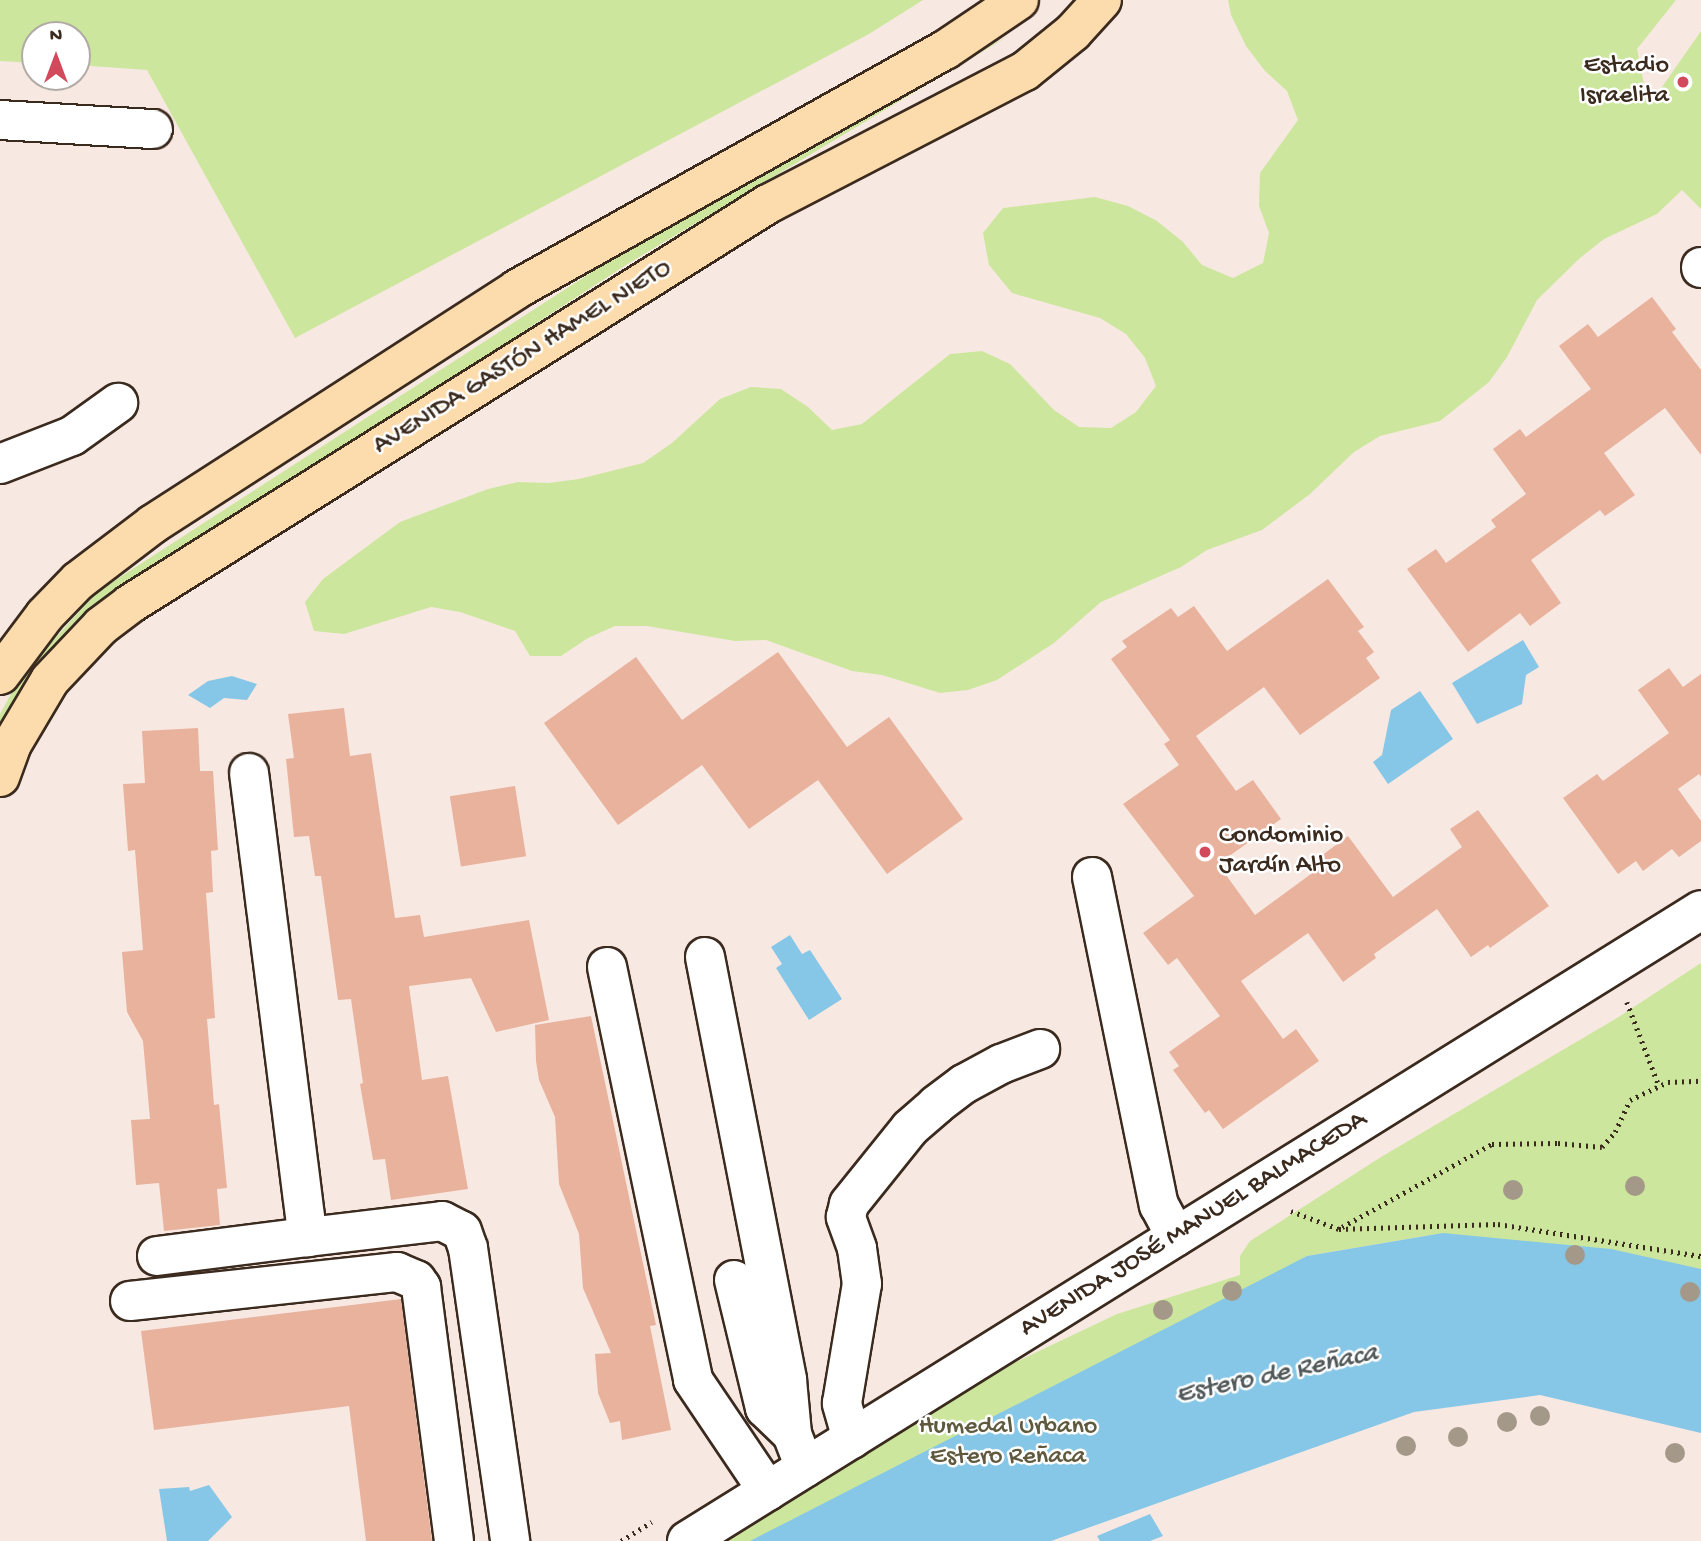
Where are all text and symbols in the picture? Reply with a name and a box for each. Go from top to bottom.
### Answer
north arrow [21,21,91,91]
text: N [50,25,62,48]
place label: Estadio Israelita [1580,51,1669,112]
marker: Estadio Israelita [1675,74,1691,90]
street label: AVENIDA GASTÓN HAMEL NIETO [368,253,678,463]
place label: Condominio Jardín Alto [1219,821,1343,882]
marker: Condominio Jardín Alto [1197,844,1213,860]
street label: AVENIDA JOSÉ MANUEL BALMACEDA [1015,1105,1373,1345]
water label: Estero de Reñaca [1173,1337,1381,1413]
park label: Humedal Urbano Estero Reñaca [919,1412,1097,1474]

